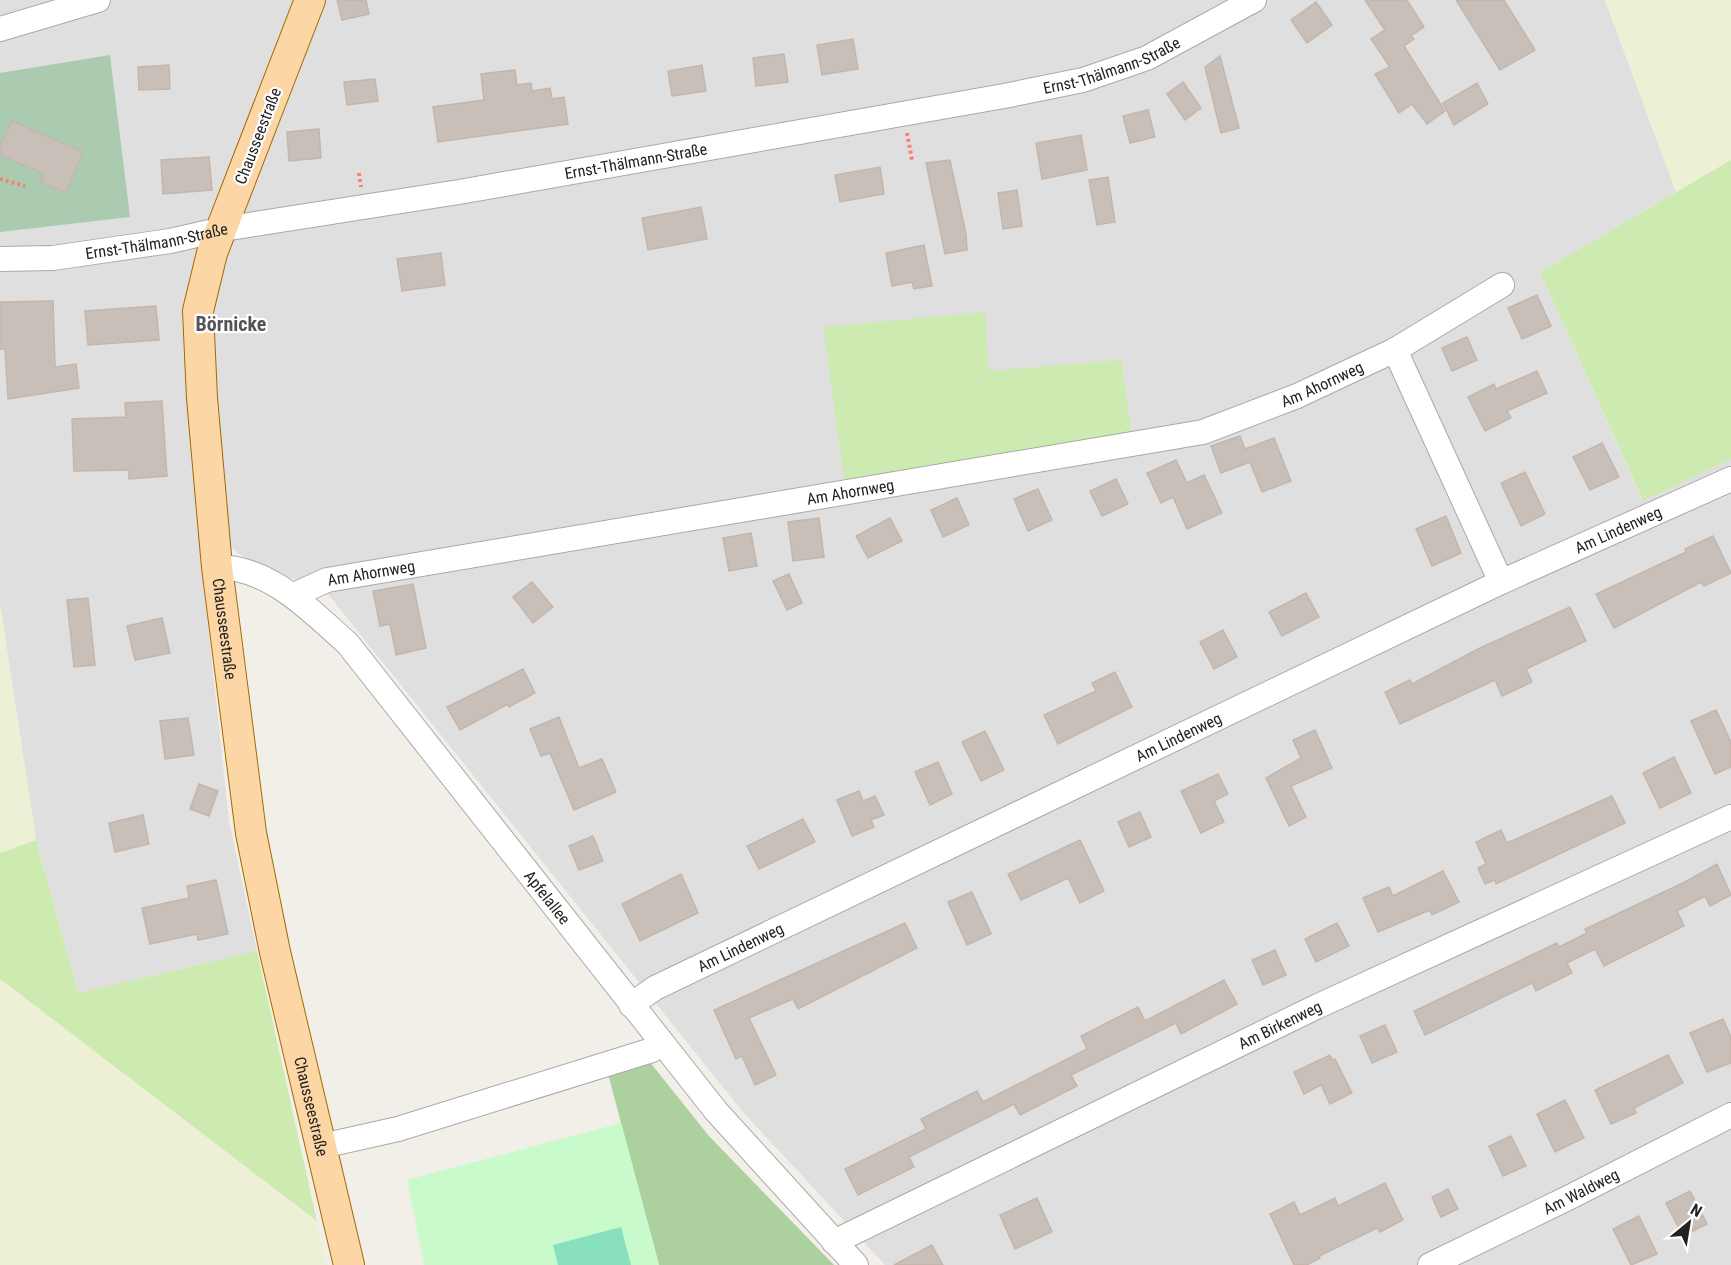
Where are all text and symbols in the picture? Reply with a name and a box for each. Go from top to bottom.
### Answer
street label: Ernst-Thälmann-Straße [1041,32,1183,97]
street label: Chausseestraße [231,85,285,187]
street label: Ernst-Thälmann-Straße [563,139,709,183]
street label: Ernst-Thälmann-Straße [84,219,229,263]
district label: Börnicke [196,312,266,336]
street label: Am Ahornweg [1278,357,1366,411]
street label: Am Ahornweg [805,475,895,508]
street label: Am Lindenweg [1572,502,1664,557]
street label: Am Ahornweg [326,556,416,589]
street label: Chausseestraße [209,577,241,681]
street label: Am Lindenweg [1132,708,1224,765]
street label: Apfelallee [520,866,575,928]
street label: Am Lindenweg [694,918,786,976]
street label: Am Birkenweg [1235,996,1324,1053]
street label: Chausseestraße [291,1055,332,1158]
street label: Am Waldweg [1540,1164,1622,1218]
north arrow [1659,1193,1719,1253]
text: N [1687,1200,1705,1221]

